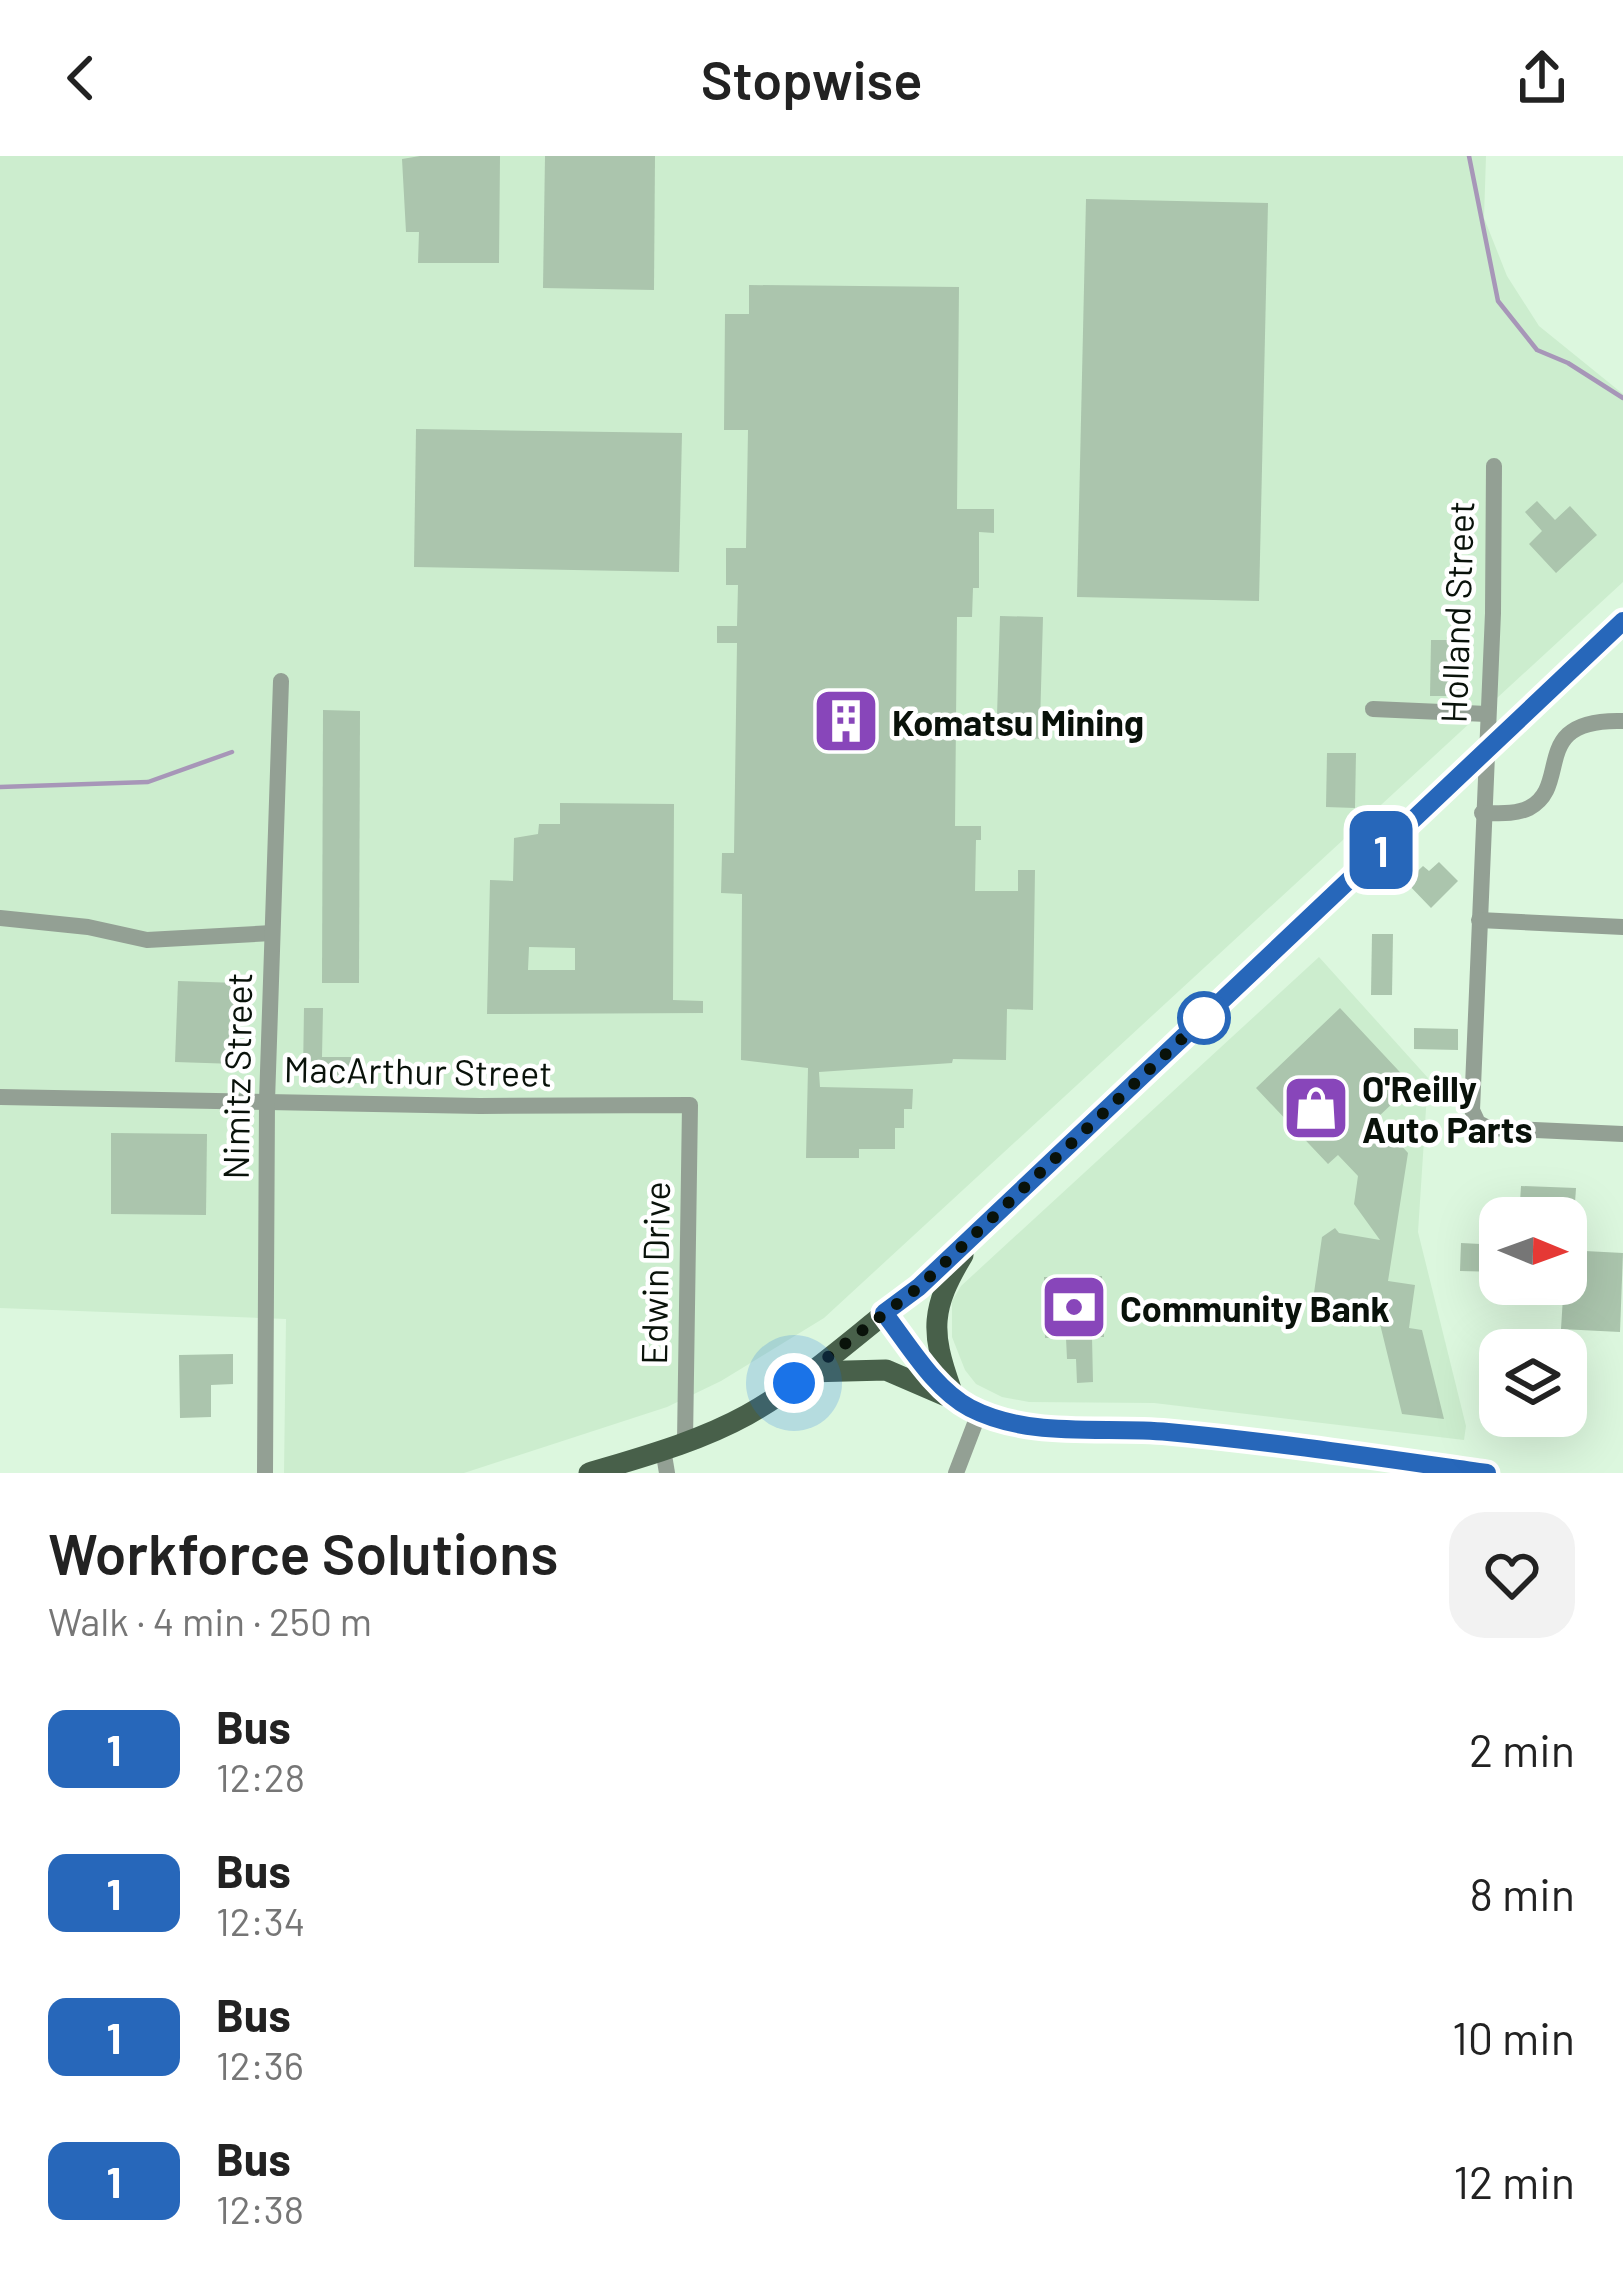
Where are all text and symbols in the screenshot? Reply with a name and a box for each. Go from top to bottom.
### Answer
icon: back [48,45,114,111]
icon: share [1509,45,1575,111]
text: Stopwise [701,46,922,111]
street label: Holland Street [1431,500,1481,724]
building icon: Komatsu Mining [811,686,881,756]
place label: Komatsu Mining [892,700,1144,743]
line badge: 1 [1342,811,1420,889]
text: 1 [1374,825,1388,875]
street label: Nimitz Street [213,972,259,1180]
unlabelled marker [1179,993,1229,1043]
street label: MacArthur Street [283,1046,553,1094]
place label: O'Reilly Auto Parts [1362,1066,1532,1150]
shop icon: O'Reilly Auto Parts [1281,1073,1351,1143]
street label: Edwin Drive [631,1181,677,1365]
north arrow [1479,1197,1587,1305]
map controls [1479,1197,1587,1437]
bank icon: Community Bank [1039,1272,1109,1342]
place label: Community Bank [1120,1286,1390,1329]
button: layers [1479,1329,1587,1437]
your location [764,1353,824,1413]
button: heart [1449,1512,1575,1638]
text: Workforce Solutions [48,1518,558,1586]
text: Walk · 4 min · 250 m [48,1597,372,1644]
text: Bus [216,1699,291,1753]
text: 2 min [1469,1722,1575,1776]
text: 1 [107,1724,121,1774]
text: 12:28 [216,1753,305,1800]
text: Bus [216,1843,291,1897]
text: 8 min [1470,1866,1575,1920]
text: 1 [107,1868,121,1918]
text: 12:34 [216,1897,305,1944]
text: Bus [216,1987,291,2041]
text: 10 min [1452,2010,1575,2064]
text: 1 [107,2012,121,2062]
text: 12:36 [216,2041,304,2088]
text: Bus [216,2131,291,2185]
text: 12 min [1453,2154,1575,2208]
text: 1 [107,2156,121,2206]
text: 12:38 [216,2185,304,2232]

